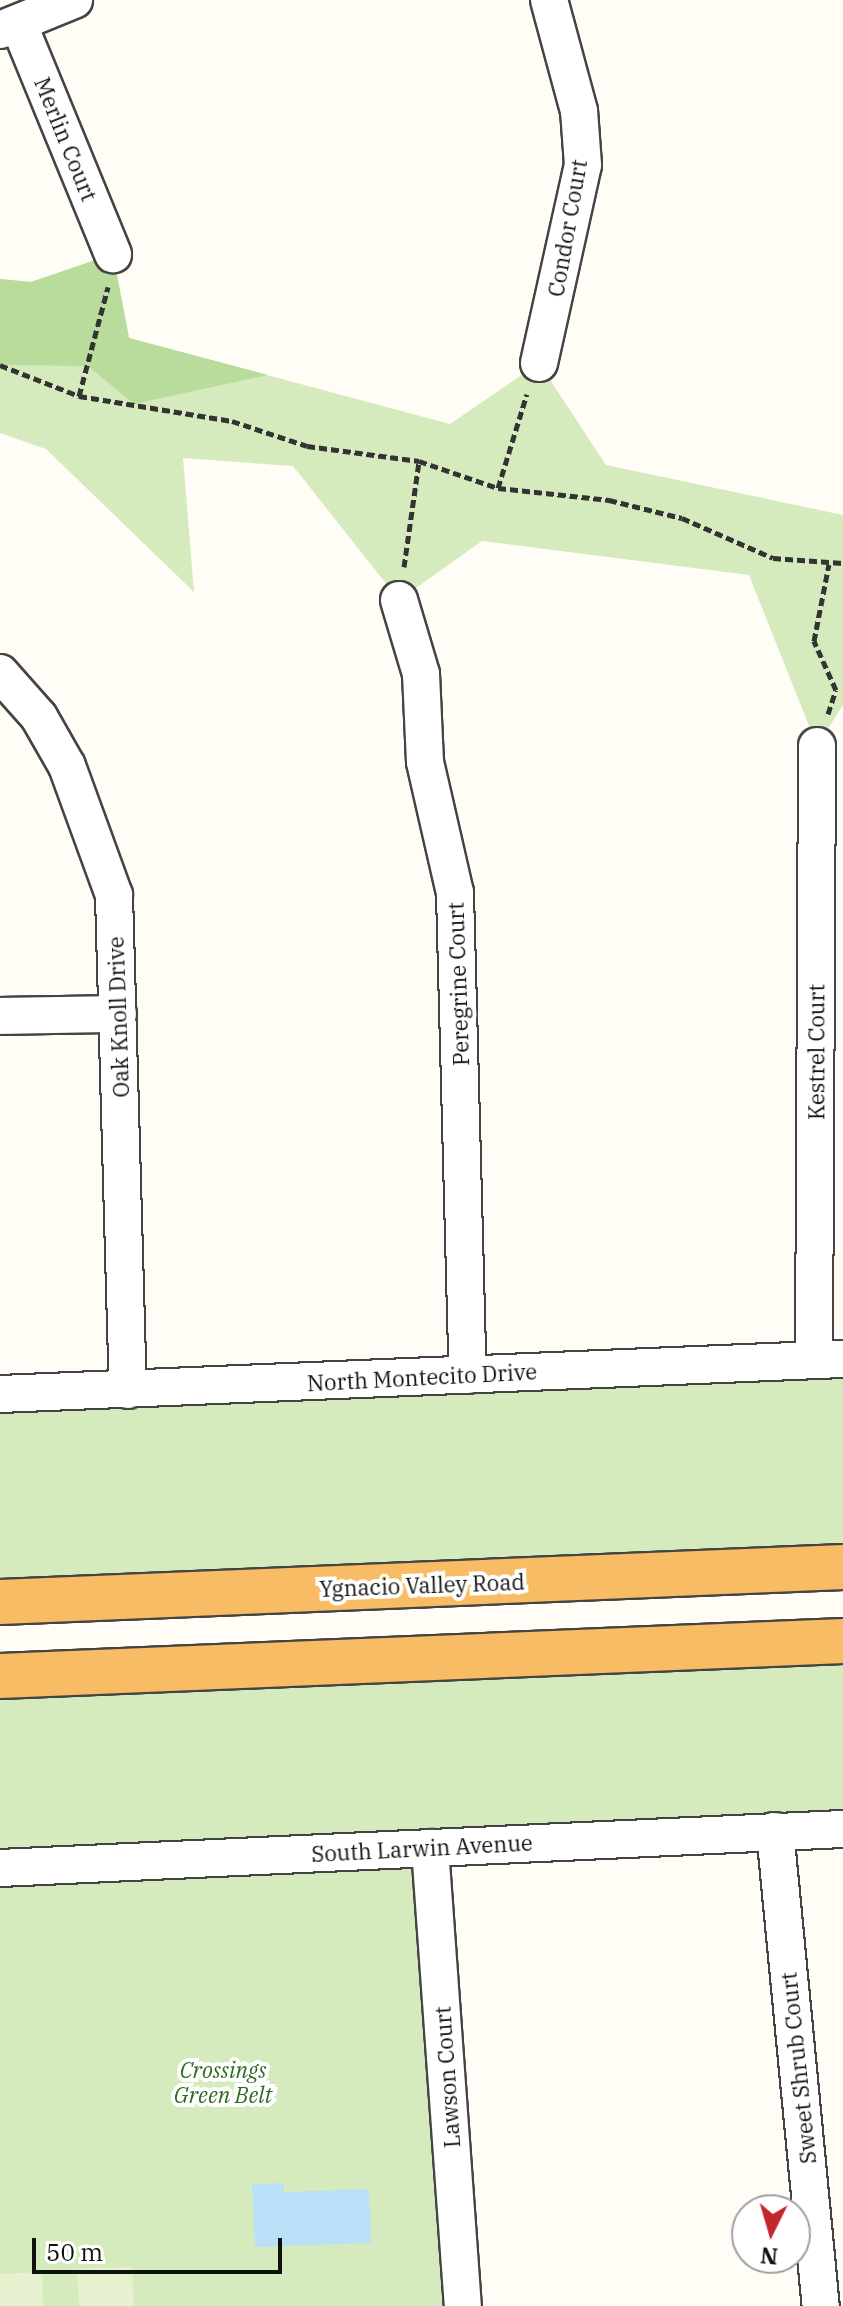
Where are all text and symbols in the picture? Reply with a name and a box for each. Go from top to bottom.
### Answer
street label: Merlin Court [29,73,103,205]
street label: Condor Court [542,157,592,299]
street label: Peregrine Court [442,902,474,1066]
street label: Oak Knoll Drive [102,936,134,1098]
street label: Kestrel Court [803,984,829,1120]
street label: North Montecito Drive [306,1358,538,1396]
street label: Ygnacio Valley Road [319,1568,525,1602]
street label: South Larwin Avenue [311,1829,533,1867]
street label: Sweet Shrub Court [775,1971,821,2165]
street label: Lawson Court [429,2005,465,2149]
park label: Crossings Green Belt [174,2056,272,2108]
north arrow [731,2194,811,2274]
scale bar [36,2222,286,2272]
text: 50 m [46,2236,103,2268]
text: N [759,2241,779,2272]

